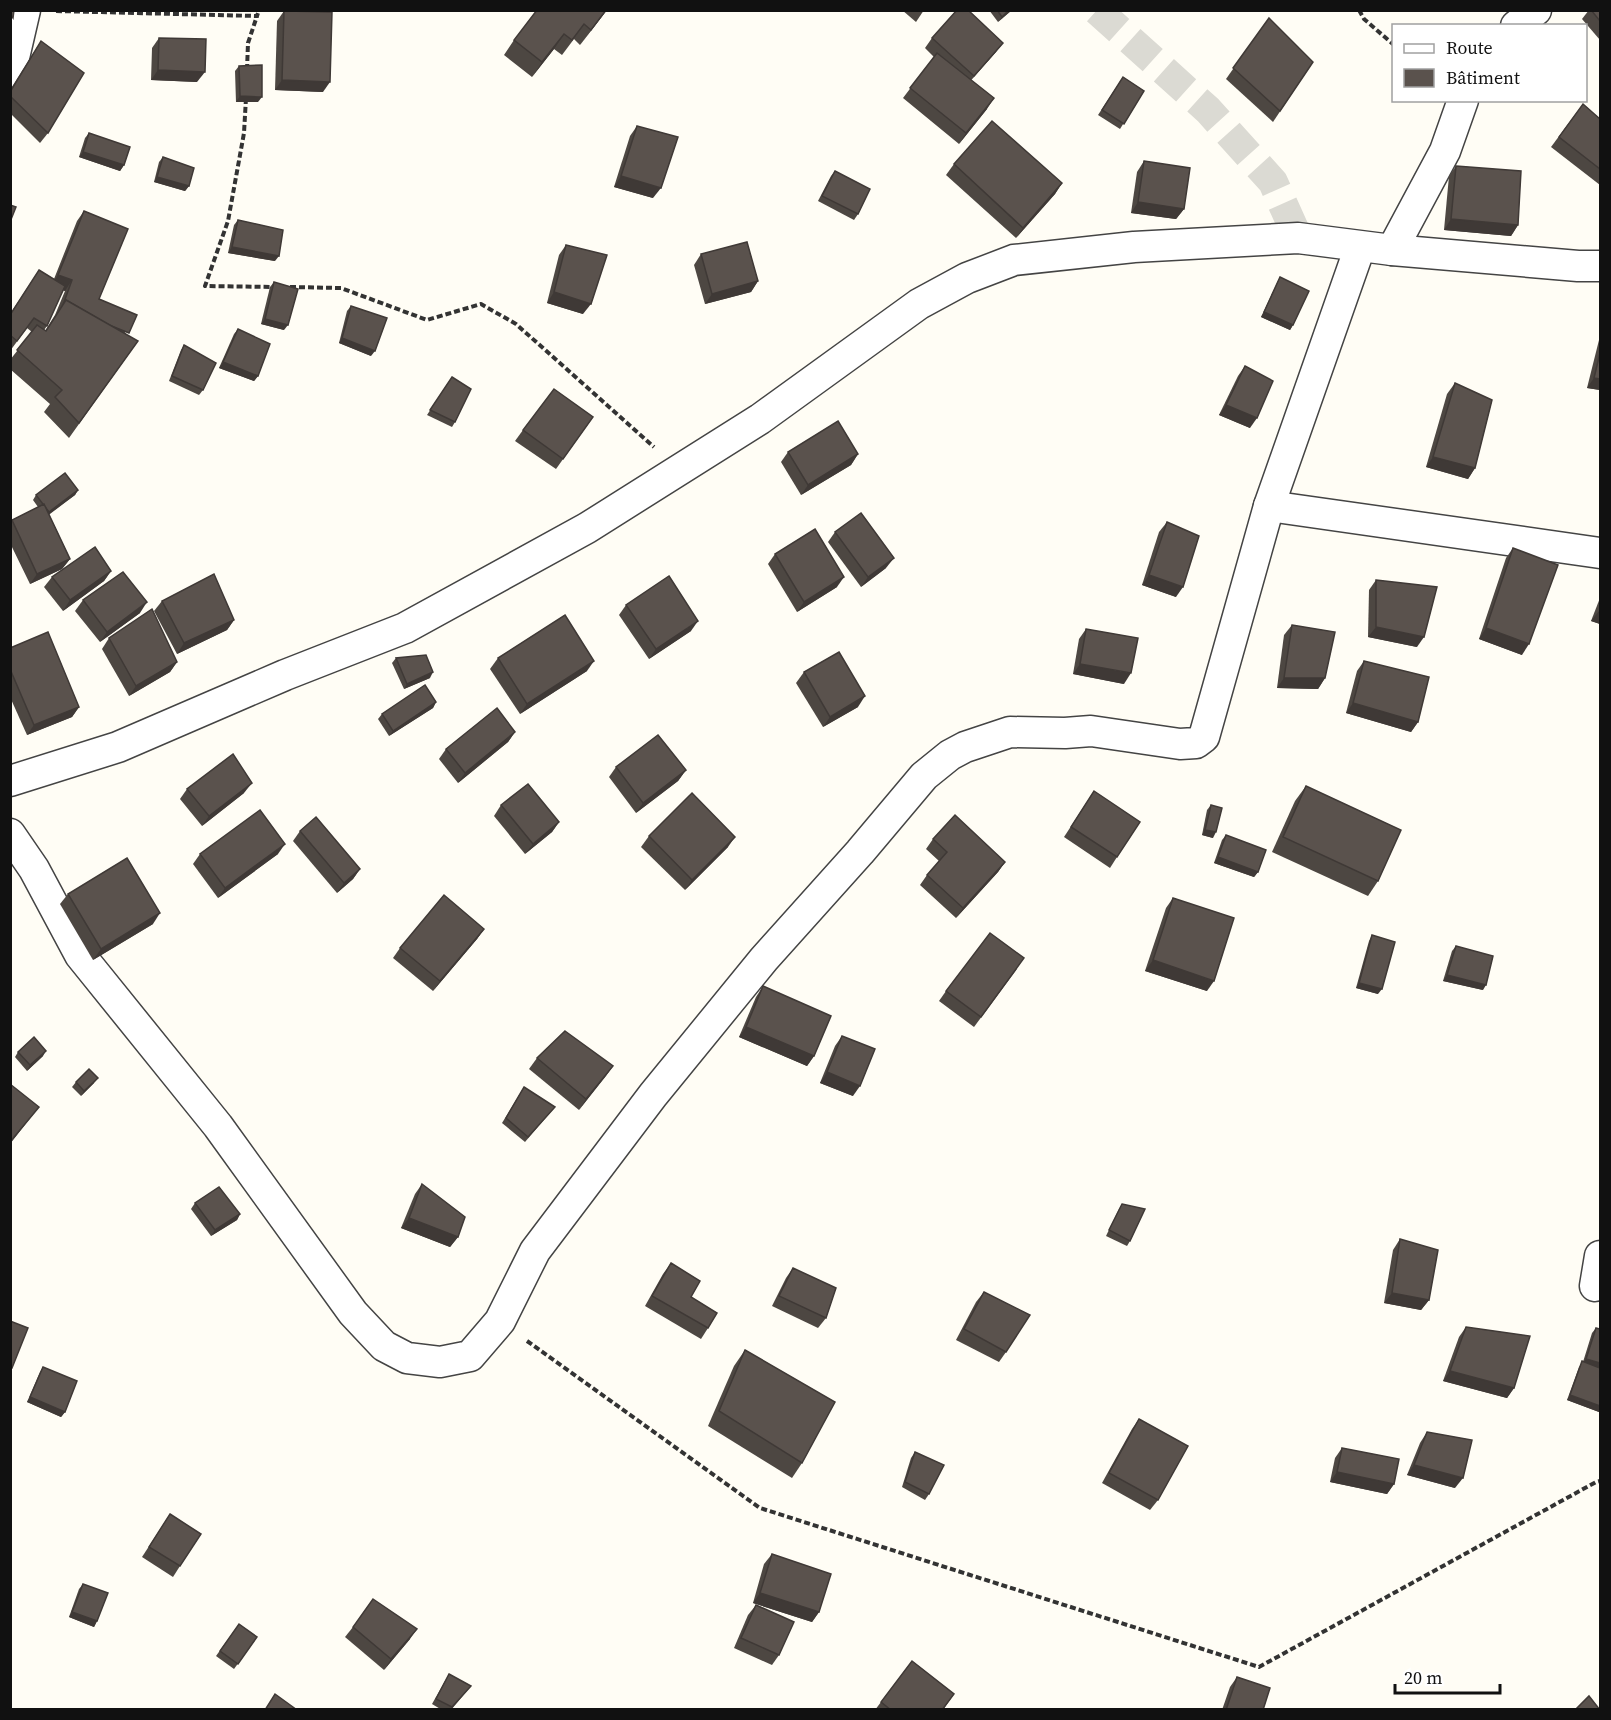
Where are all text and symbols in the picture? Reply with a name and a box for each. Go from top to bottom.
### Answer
legend [1392,24,1587,102]
text: Route [1446,35,1493,60]
text: Bâtiment [1446,65,1520,90]
scale bar [1395,1657,1500,1695]
text: 20 m [1404,1665,1442,1690]

